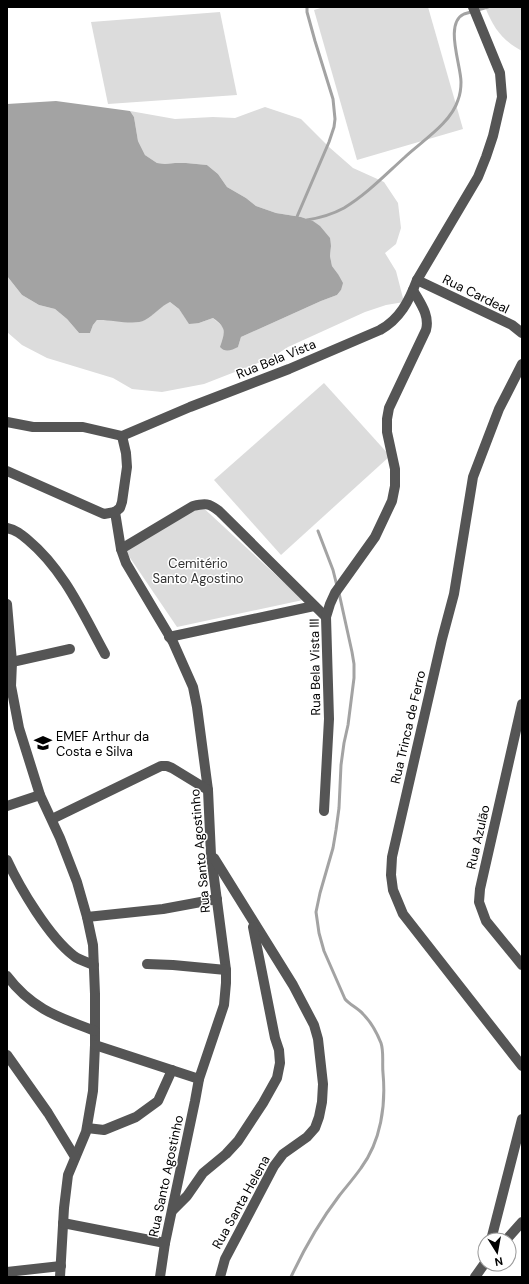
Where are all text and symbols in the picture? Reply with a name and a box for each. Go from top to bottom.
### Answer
street label: Rua Cardeal [440,271,512,317]
street label: Rua Bela Vista [234,335,318,383]
park label: Cemitério Santo Agostino [152,555,244,587]
street label: Rua Bela Vista III [306,618,324,716]
street label: Rua Trinca de Ferro [387,668,429,785]
place label: EMEF Arthur da Costa e Silva [56,728,149,760]
school or university icon: EMEF Arthur da Costa e Silva [33,733,53,753]
street label: Rua Santo Agostinho [186,788,214,914]
street label: Rua Azulão [462,803,494,871]
street label: Rua Santo Agostinho [145,1113,187,1239]
street label: Rua Santa Helena [208,1152,274,1252]
north arrow [477,1232,517,1272]
text: N [494,1254,504,1269]

